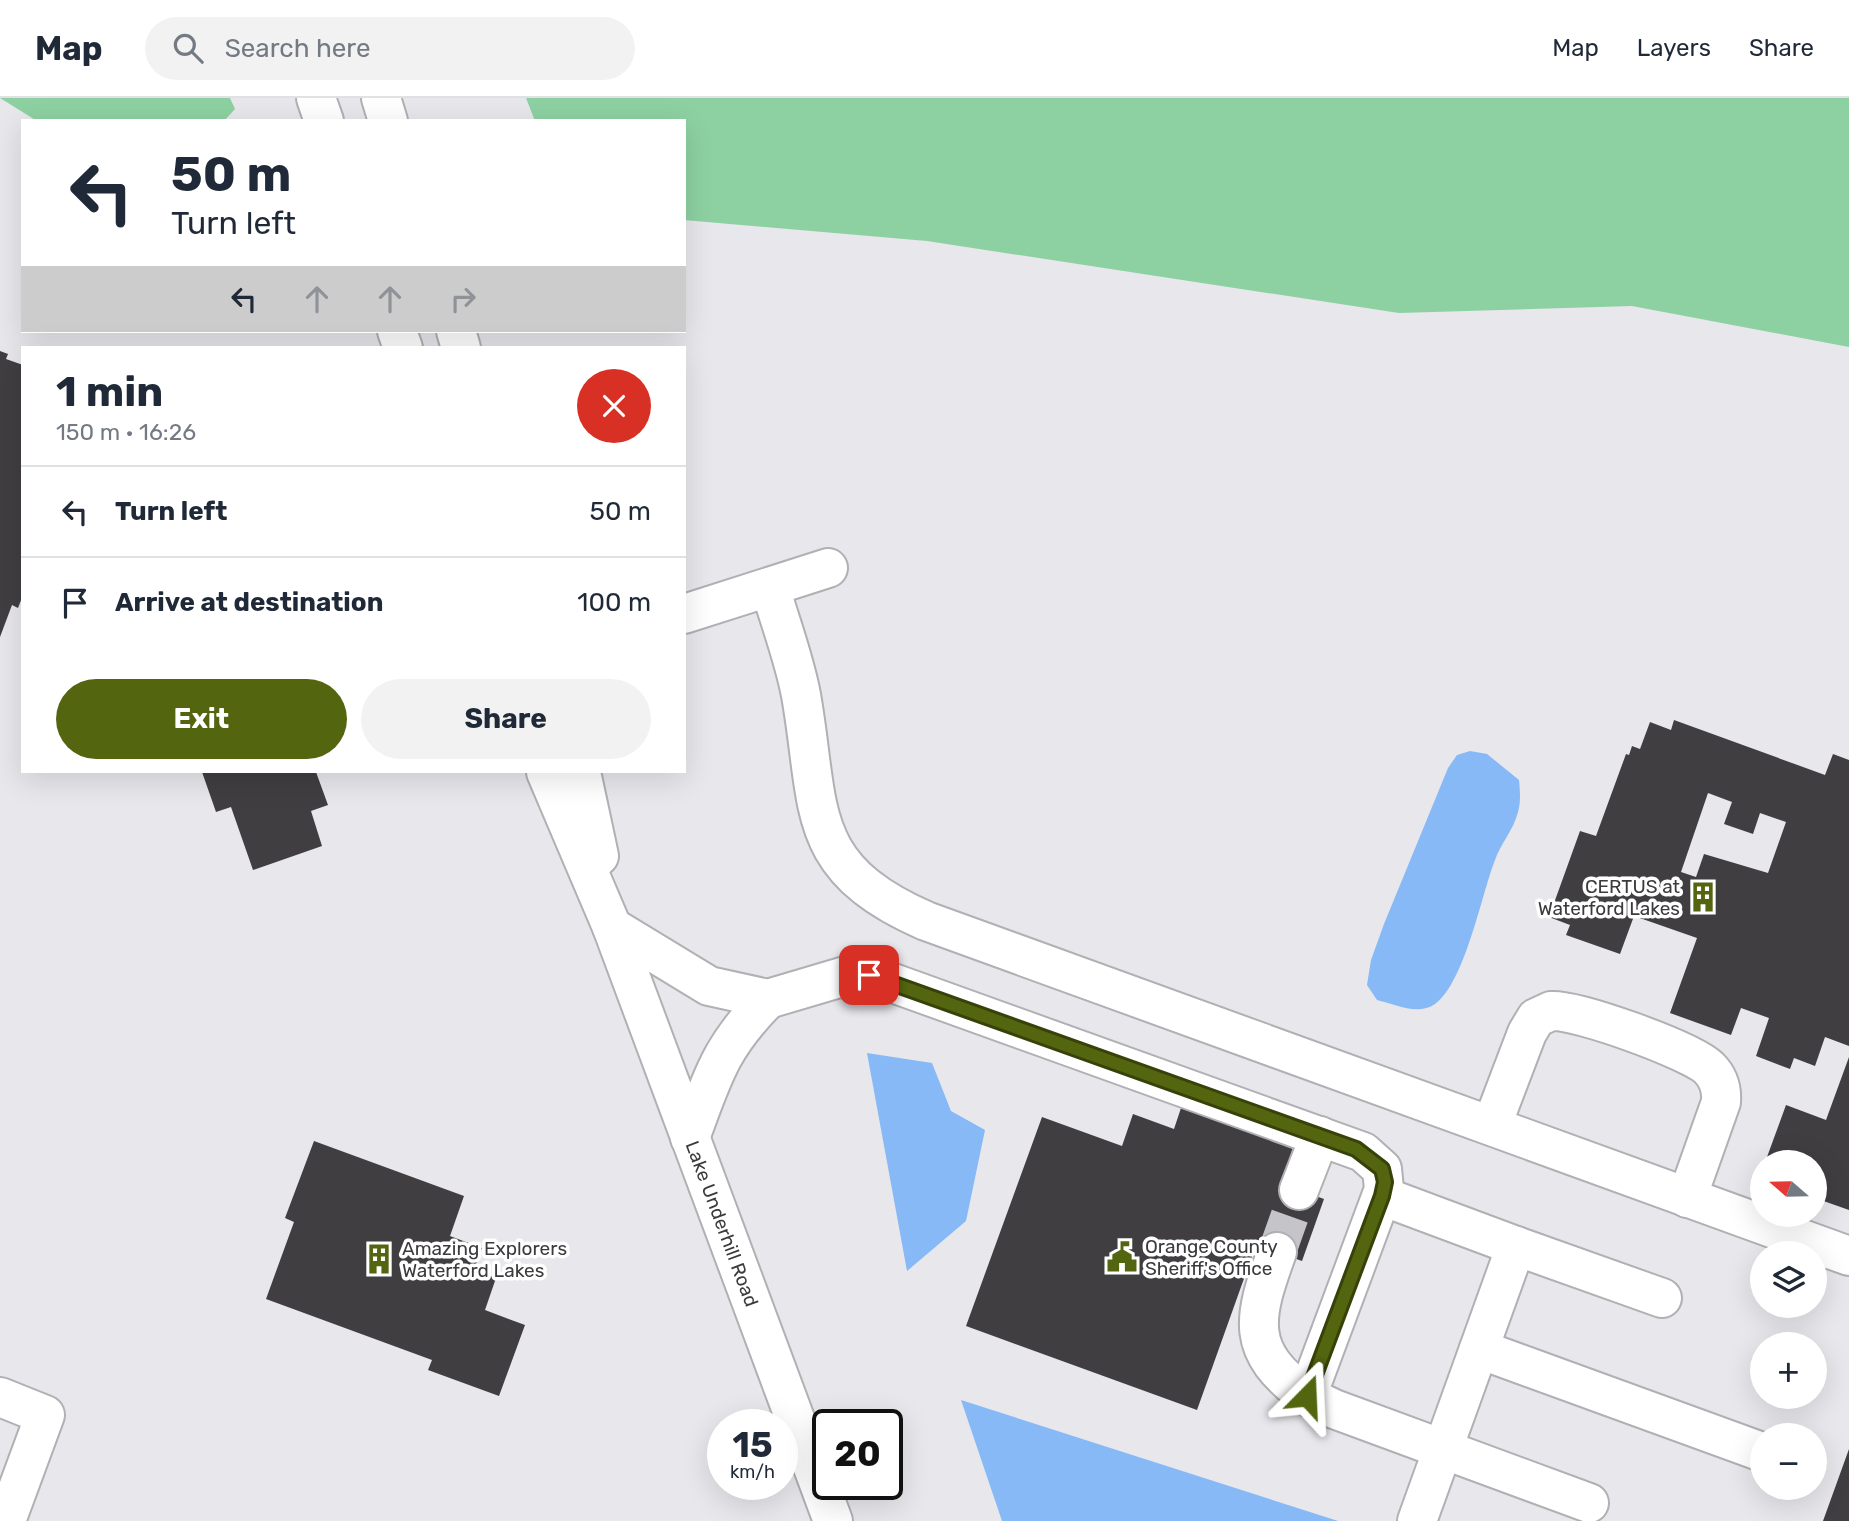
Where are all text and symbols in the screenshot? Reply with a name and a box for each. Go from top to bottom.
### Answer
search box [145,17,635,80]
text: Map [35,29,103,68]
icon: search [169,29,207,67]
text: Search here [225,33,370,64]
text: Map [1552,34,1599,62]
text: Layers [1637,34,1711,62]
text: Share [1749,34,1814,62]
text: 50 m [171,145,291,203]
icon: left [56,147,147,238]
text: Turn left [171,204,296,242]
icon: left [225,280,263,318]
icon: ahead [298,280,336,318]
icon: ahead [371,280,409,318]
icon: right [444,280,482,318]
text: 1 min [56,367,163,417]
button: close [577,369,651,443]
text: 150 m · 16:26 [56,418,196,446]
icon: left [56,493,94,531]
text: Turn left [115,496,227,527]
text: 50 m [590,496,651,527]
icon: arrive [56,584,94,622]
text: Arrive at destination [115,587,383,618]
text: 100 m [577,587,651,618]
button: Exit [56,679,347,759]
button: Share [361,679,651,759]
place label: CERTUS at Waterford Lakes [1538,875,1681,920]
building icon: CERTUS at Waterford Lakes [1686,880,1720,914]
pin [839,945,899,1005]
icon: arrive [850,956,888,994]
street label: Lake Underhill Road [681,1138,763,1310]
north arrow [1750,1150,1827,1227]
map controls [1750,1150,1827,1500]
place label: Orange County Sheriff's Office [1145,1235,1278,1280]
place label: Amazing Explorers Waterford Lakes [402,1237,567,1282]
public building icon: Orange County Sheriff's Office [1105,1240,1139,1274]
button: layers [1750,1241,1827,1318]
building icon: Amazing Explorers Waterford Lakes [362,1242,396,1276]
button: + [1750,1332,1827,1409]
position arrow [1270,1359,1344,1433]
speed limit sign: 20 [812,1409,903,1500]
button: − [1750,1423,1827,1500]
text: 15 [732,1424,773,1466]
text: km/h [730,1461,775,1483]

